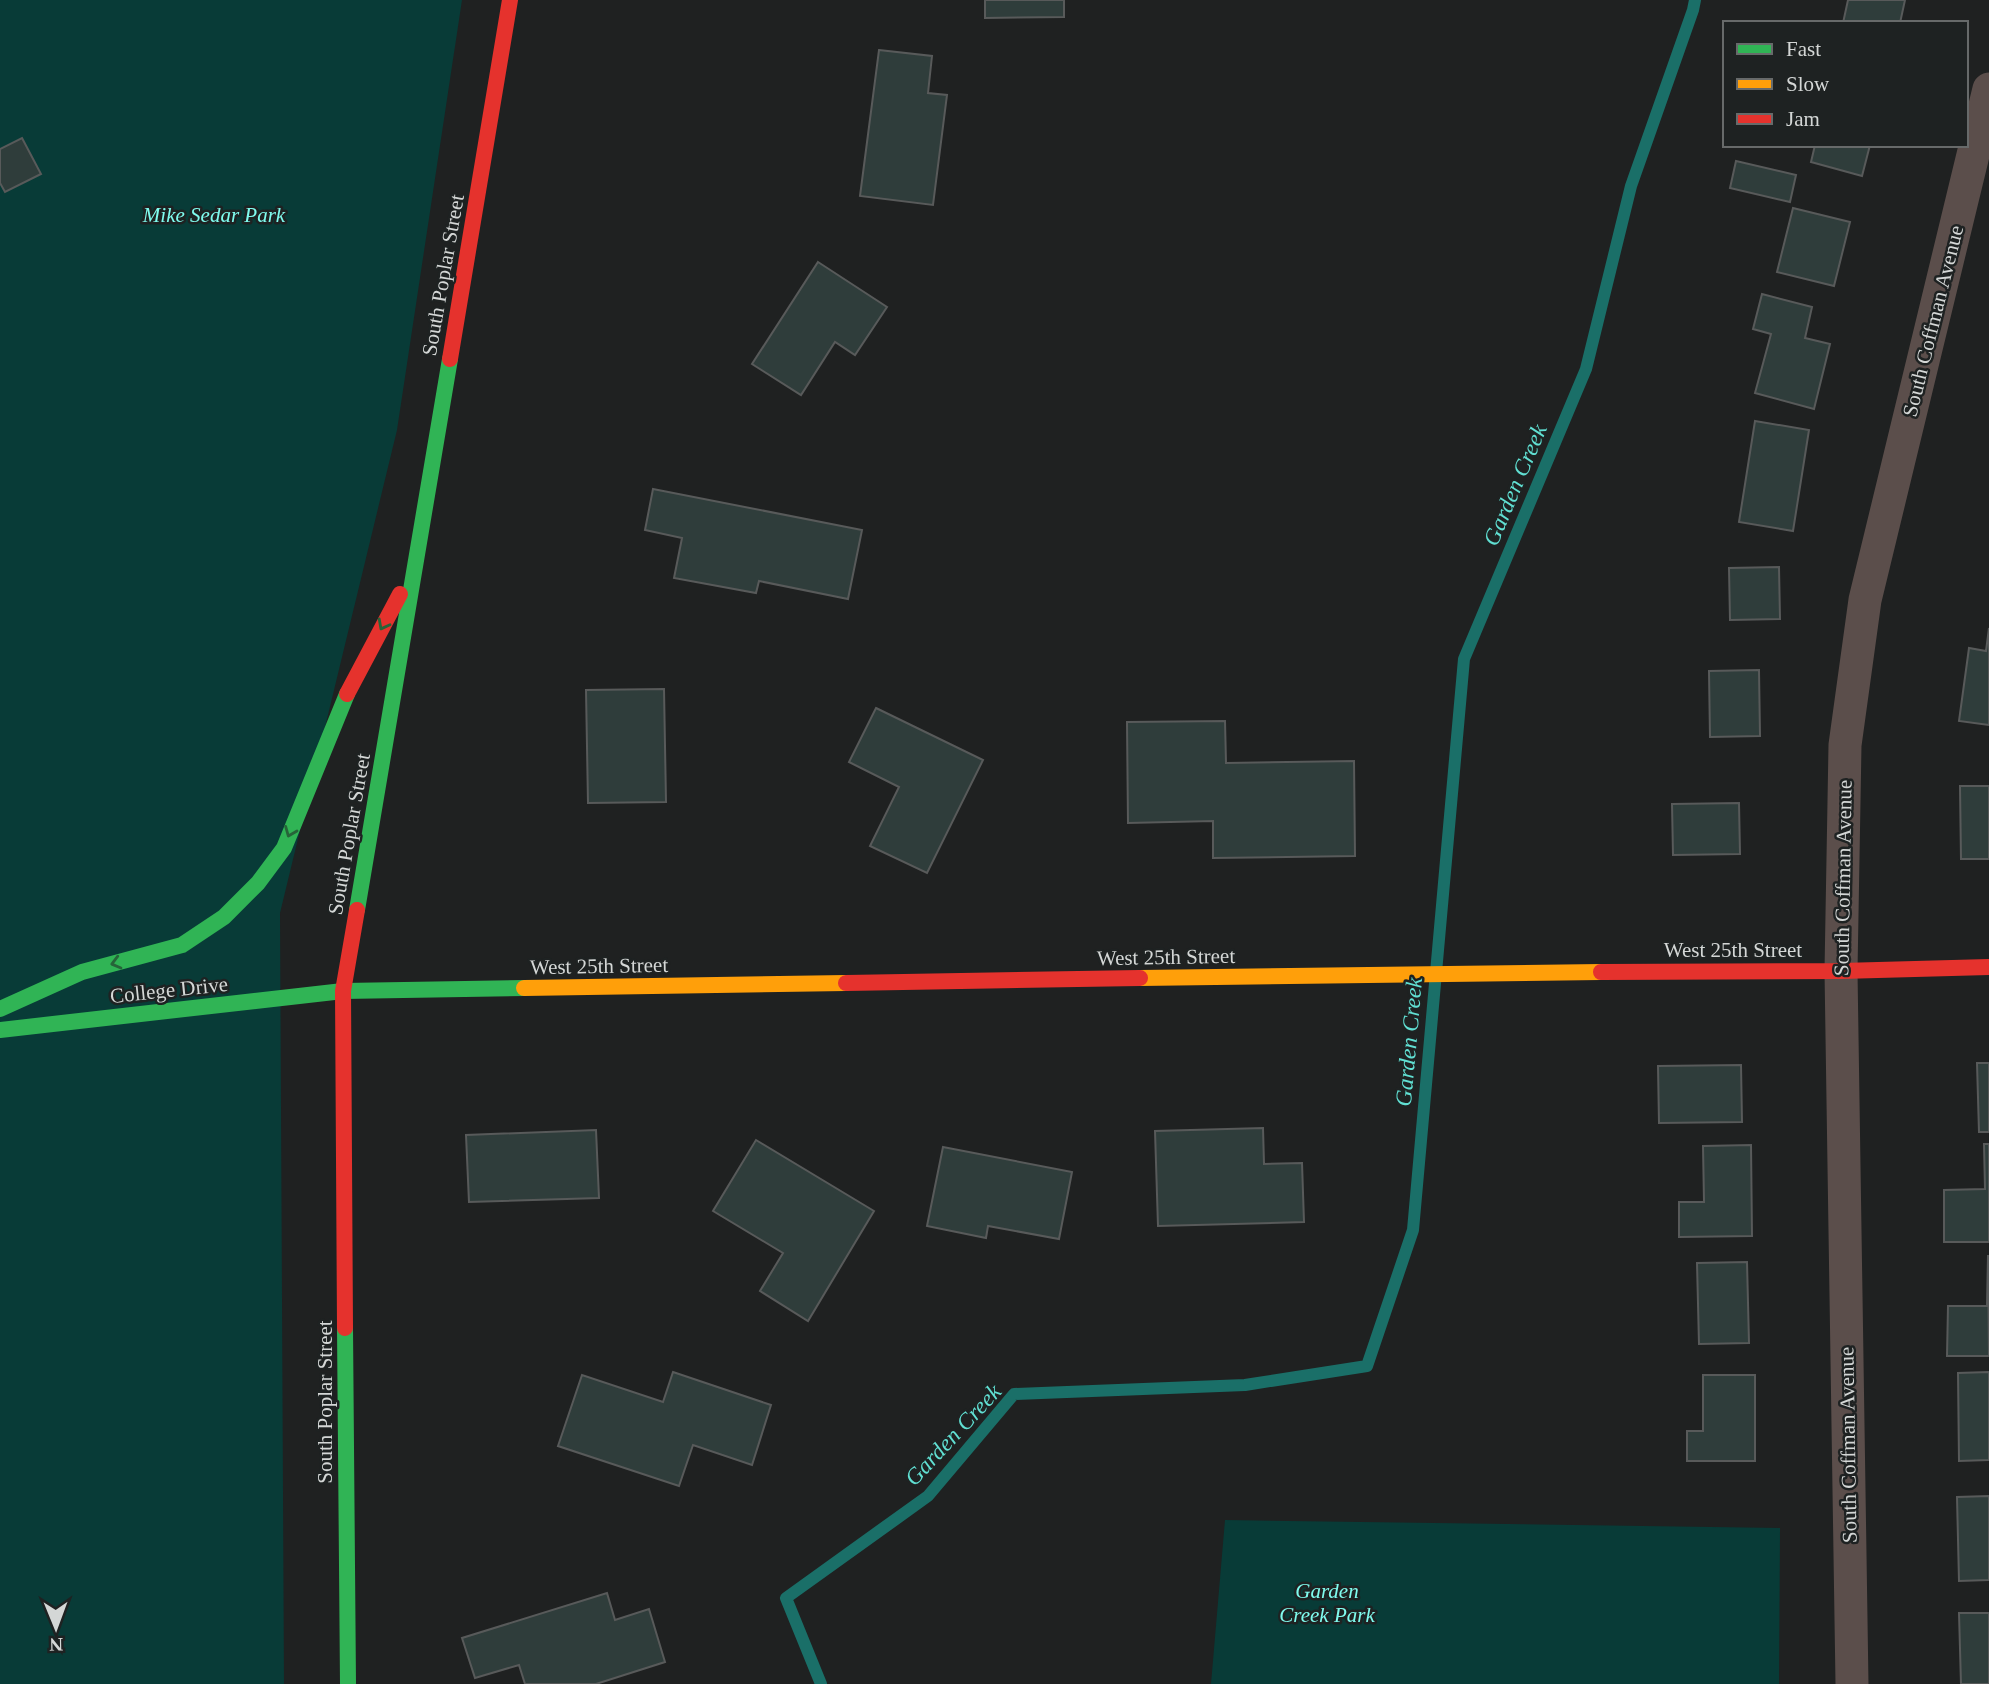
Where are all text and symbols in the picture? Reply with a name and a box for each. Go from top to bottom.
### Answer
legend [1723,21,1968,147]
text: Fast [1786,37,1821,61]
text: Slow [1786,72,1830,96]
text: Jam [1786,107,1820,131]
street label: South Poplar Street [417,192,469,358]
park label: Mike Sedar Park [142,203,286,227]
street label: South Coffman Avenue [1898,223,1968,419]
water label: Garden Creek [1478,420,1552,549]
one-way arrow [378,618,391,630]
street label: South Poplar Street [323,751,375,917]
street label: South Coffman Avenue [1829,780,1857,976]
one-way arrow [285,826,299,838]
street label: West 25th Street [1664,938,1802,962]
street label: West 25th Street [1097,944,1236,970]
street label: West 25th Street [530,953,669,979]
one-way arrow [110,955,122,969]
street label: College Drive [109,972,229,1008]
water label: Garden Creek [1391,976,1427,1107]
street label: South Poplar Street [313,1320,337,1484]
street label: South Coffman Avenue [1834,1347,1862,1543]
water label: Garden Creek [900,1379,1007,1491]
park label: Garden Creek Park [1279,1579,1375,1627]
north arrow [21,1593,91,1663]
text: N [49,1634,63,1655]

